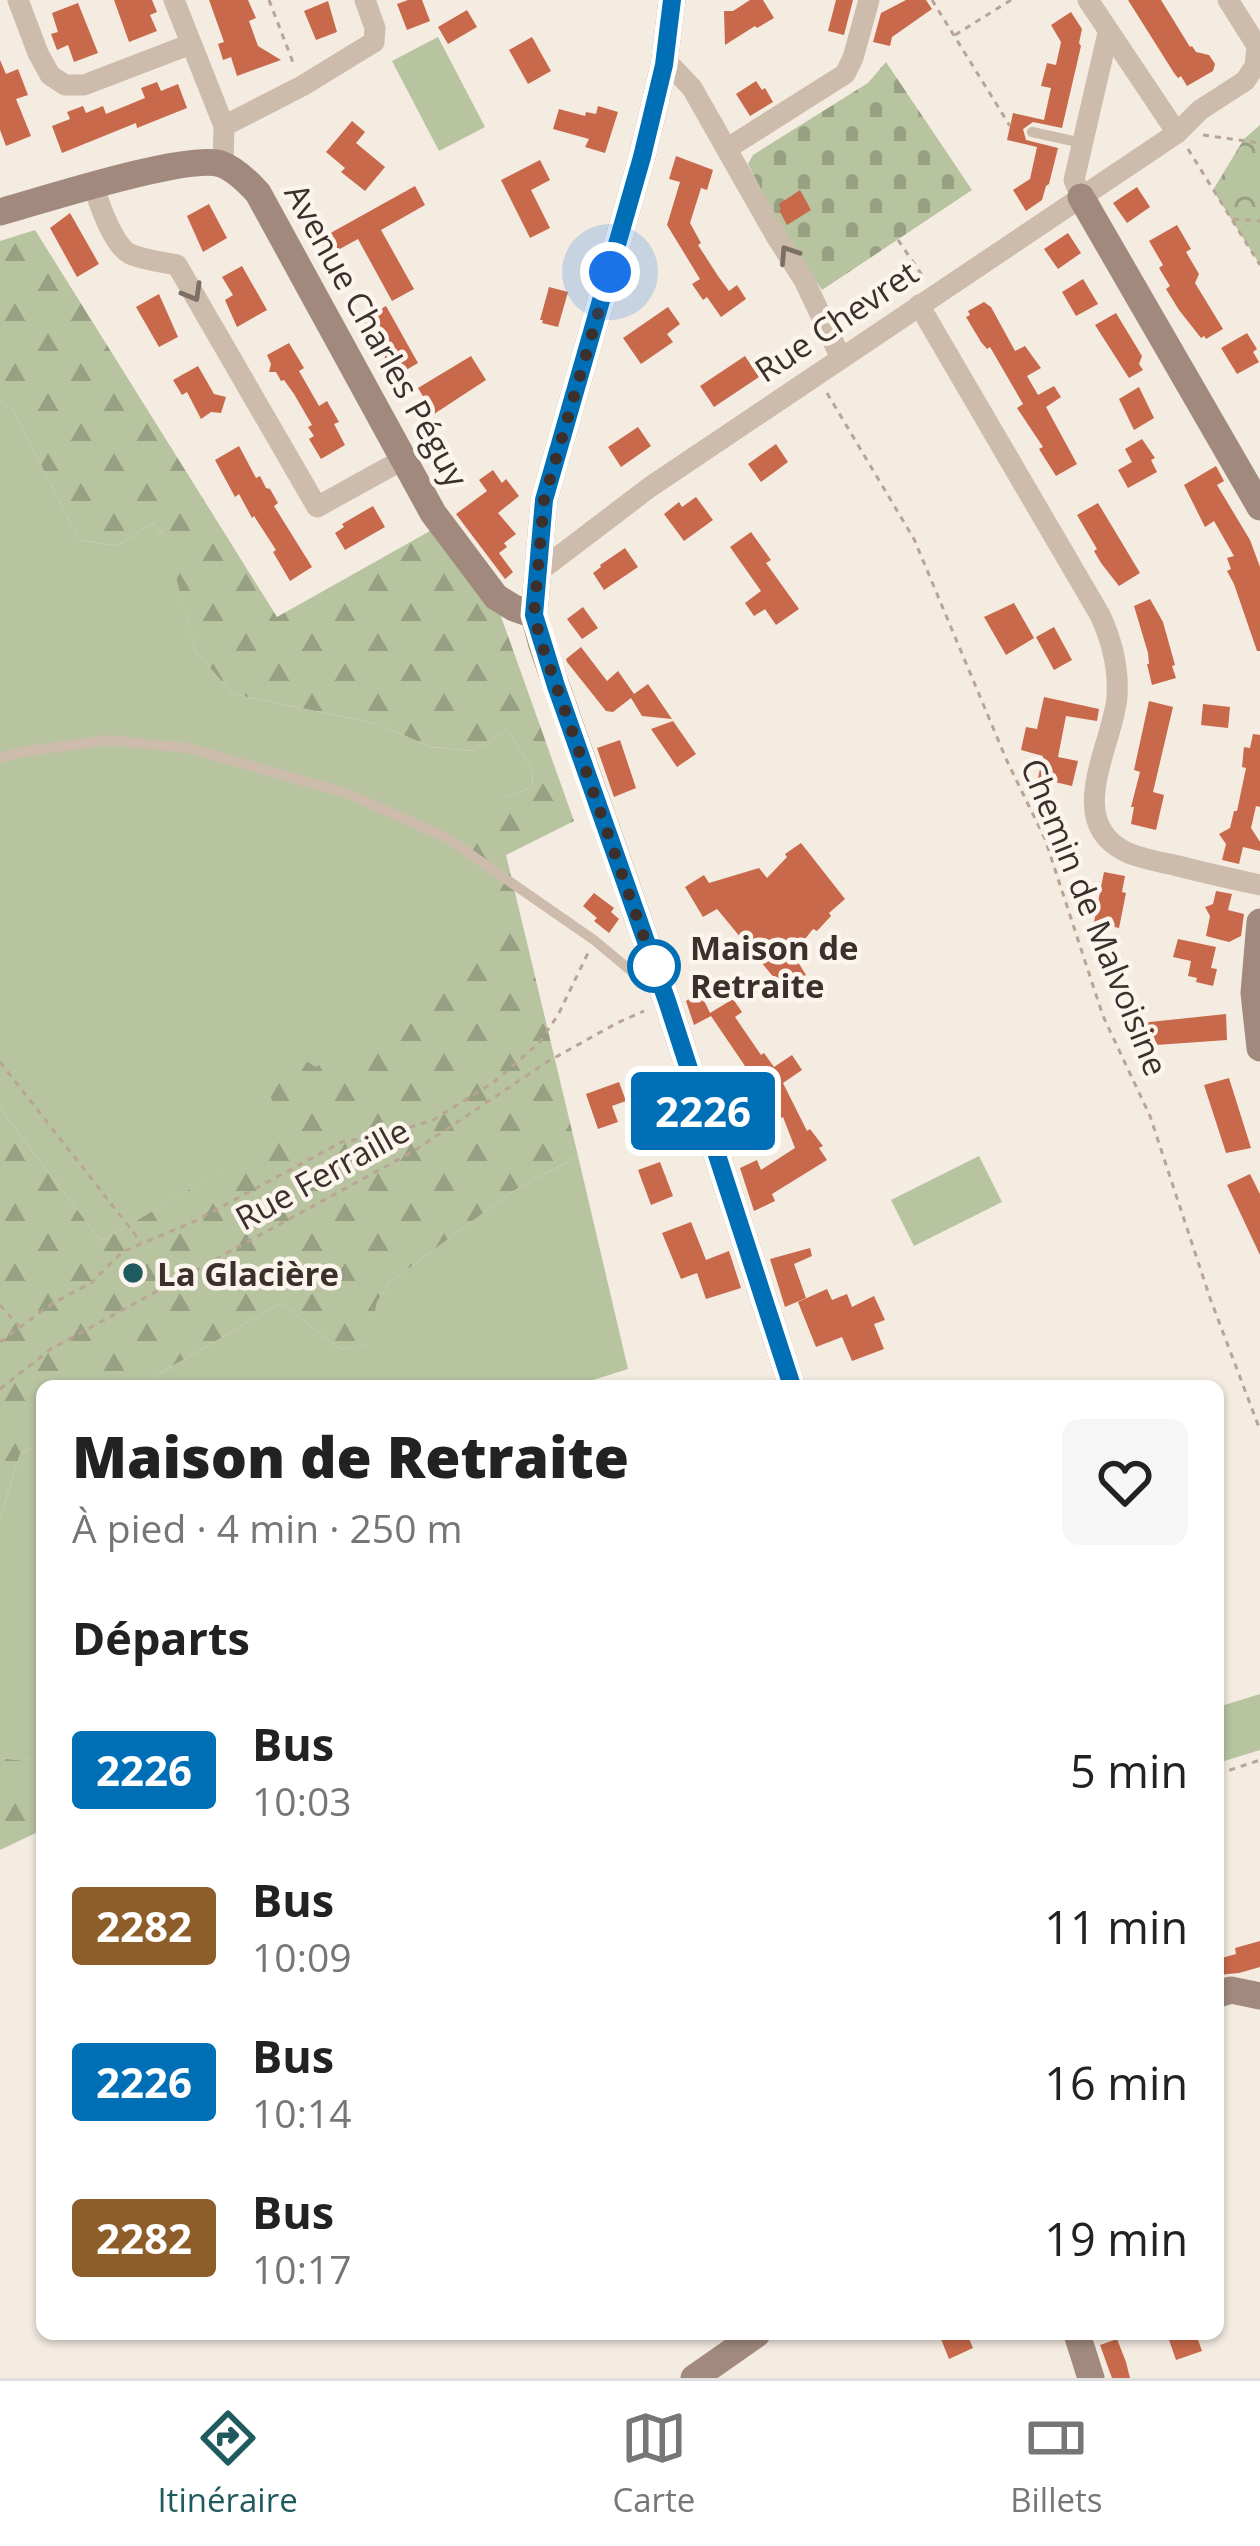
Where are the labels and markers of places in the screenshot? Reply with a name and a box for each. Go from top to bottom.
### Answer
place label: Maison de Retraite [690,925,859,1008]
marker: Maison de Retraite [629,941,679,991]
place label: La Glacière [157,1251,339,1296]
marker: La Glacière [120,1260,146,1286]

